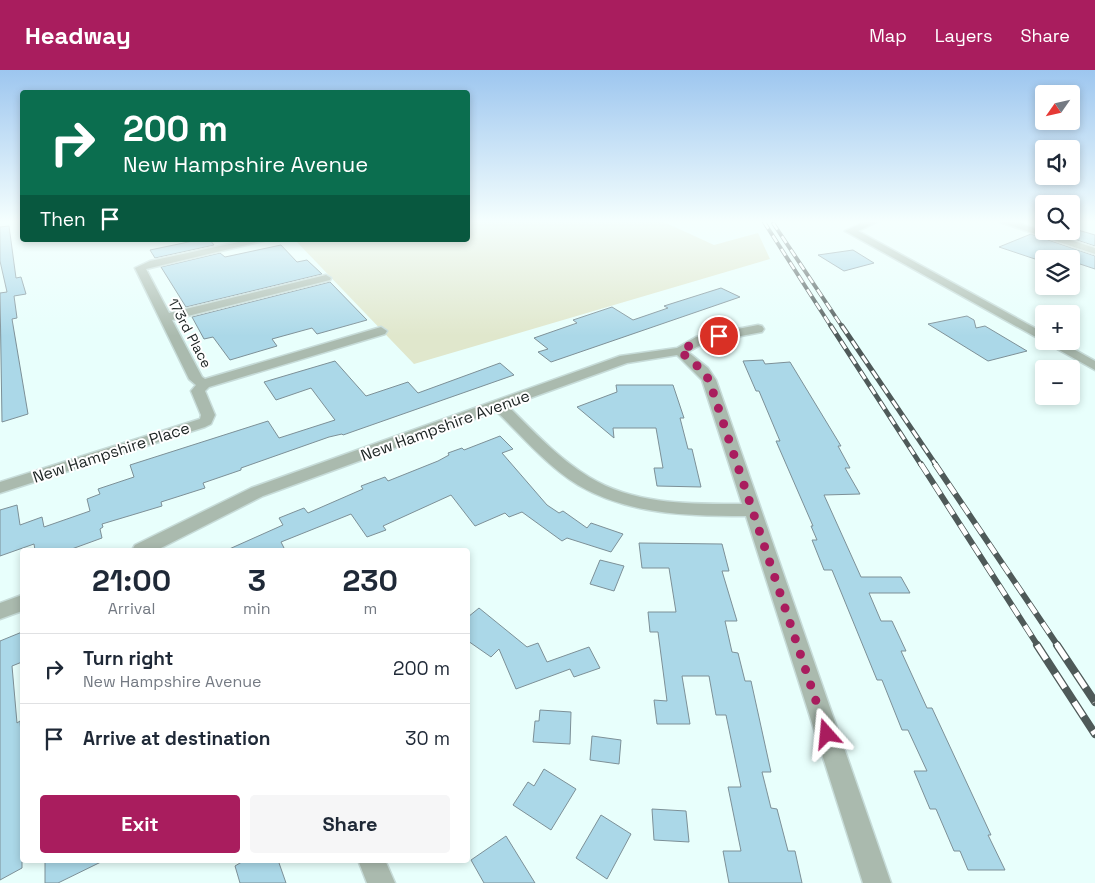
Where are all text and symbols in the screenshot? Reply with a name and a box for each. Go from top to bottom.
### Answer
text: Headway [25,20,131,51]
text: Map [869,24,907,47]
text: Layers [935,24,992,47]
text: Share [1020,24,1070,47]
north arrow [1035,85,1080,130]
map controls [1035,85,1080,405]
text: 200 m [123,107,228,151]
icon: right [40,110,105,175]
button: sound [1035,140,1080,185]
text: New Hampshire Avenue [123,150,368,178]
button: search [1035,195,1080,240]
icon: arrive [96,205,124,233]
text: Then [40,207,86,232]
button: layers [1035,250,1080,295]
street label: 173rd Place [164,295,216,371]
button: + [1035,305,1080,350]
pin [698,315,740,357]
icon: arrive [705,322,733,350]
button: − [1035,360,1080,405]
street label: New Hampshire Avenue [358,385,533,466]
street label: New Hampshire Place [30,417,192,488]
text: 21:00 [92,561,171,600]
text: 3 [248,561,266,600]
text: 230 [343,561,398,600]
text: Arrival [108,598,155,619]
text: min [243,598,271,619]
text: m [363,598,377,619]
text: Turn right [83,646,173,671]
icon: right [40,655,68,683]
text: 200 m [393,656,450,681]
text: New Hampshire Avenue [83,671,261,692]
position arrow [800,707,852,759]
icon: arrive [40,725,68,753]
text: Arrive at destination [83,726,271,751]
text: 30 m [405,726,450,751]
button: Exit [40,795,240,853]
button: Share [250,795,450,853]

